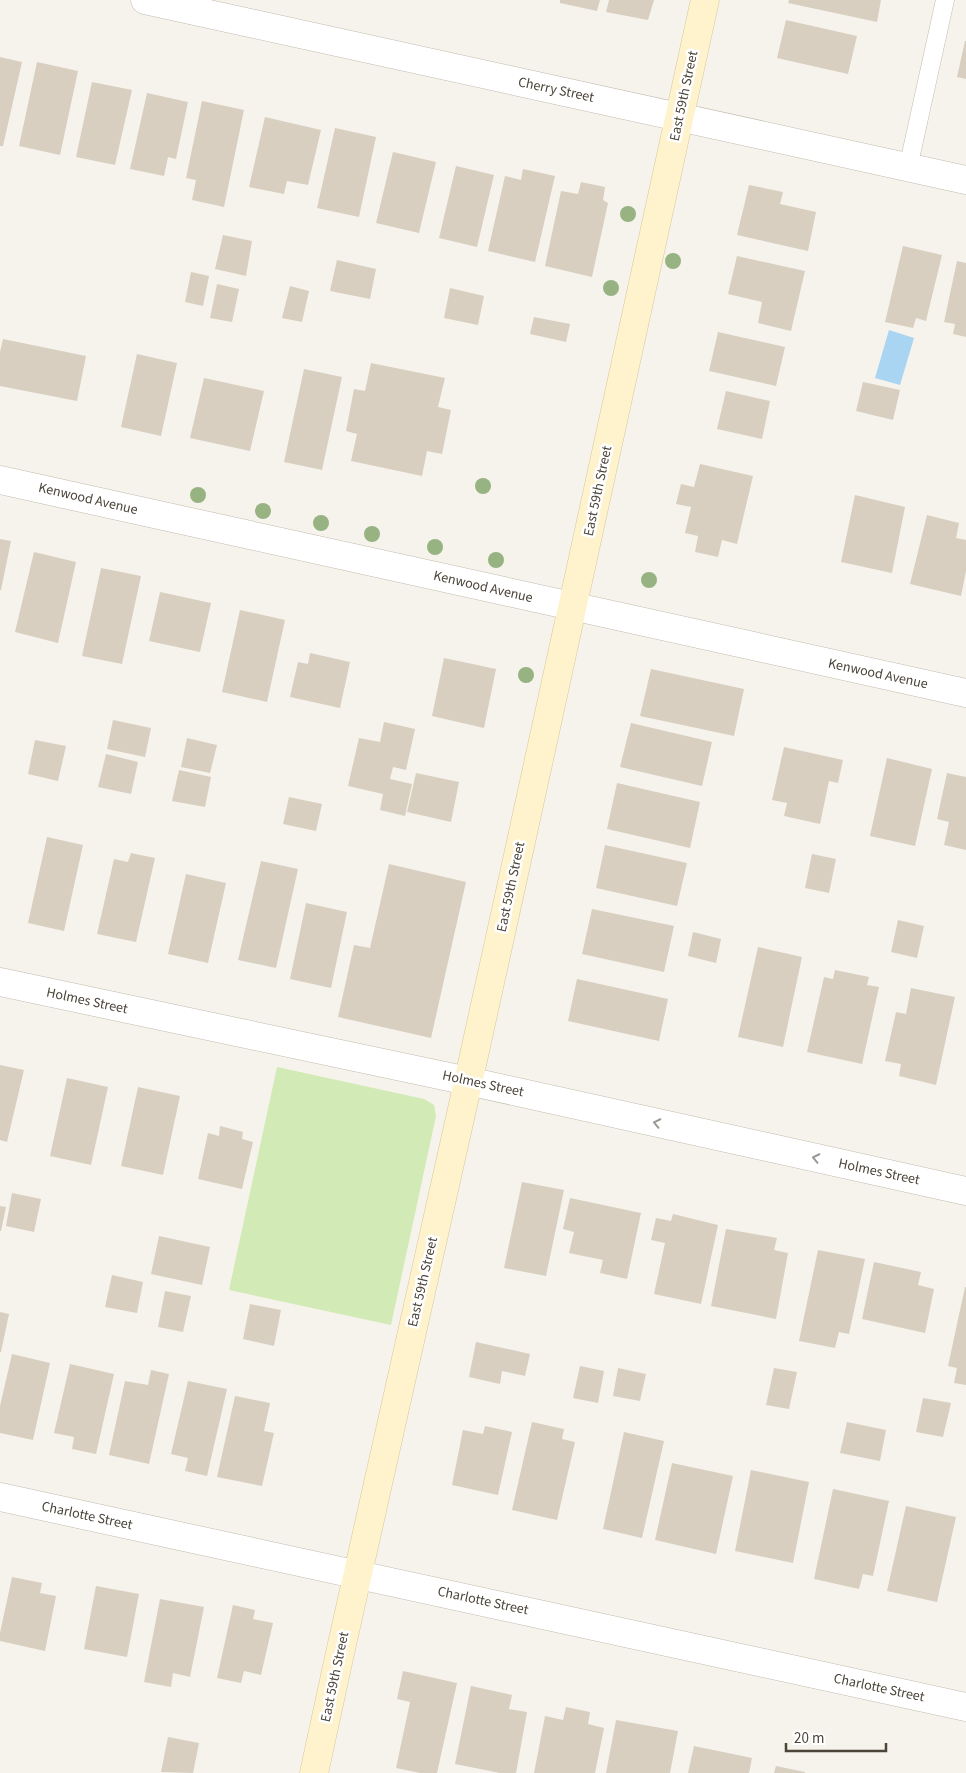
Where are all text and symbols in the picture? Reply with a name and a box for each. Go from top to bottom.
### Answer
street label: East 59th Street [665,49,703,143]
street label: Cherry Street [516,72,596,108]
street label: East 59th Street [579,444,617,538]
street label: Kenwood Avenue [36,478,140,520]
street label: Kenwood Avenue [431,566,535,608]
street label: Kenwood Avenue [826,654,930,694]
street label: East 59th Street [492,840,530,934]
street label: Holmes Street [45,983,130,1019]
street label: Holmes Street [441,1066,526,1102]
one-way arrow [653,1118,662,1128]
one-way arrow [811,1153,820,1164]
street label: Holmes Street [837,1154,922,1190]
street label: East 59th Street [403,1235,443,1329]
street label: Charlotte Street [40,1497,134,1535]
street label: Charlotte Street [436,1582,530,1620]
street label: East 59th Street [316,1630,354,1724]
street label: Charlotte Street [832,1669,926,1707]
scale bar [786,1720,886,1752]
text: 20 m [794,1728,824,1749]

